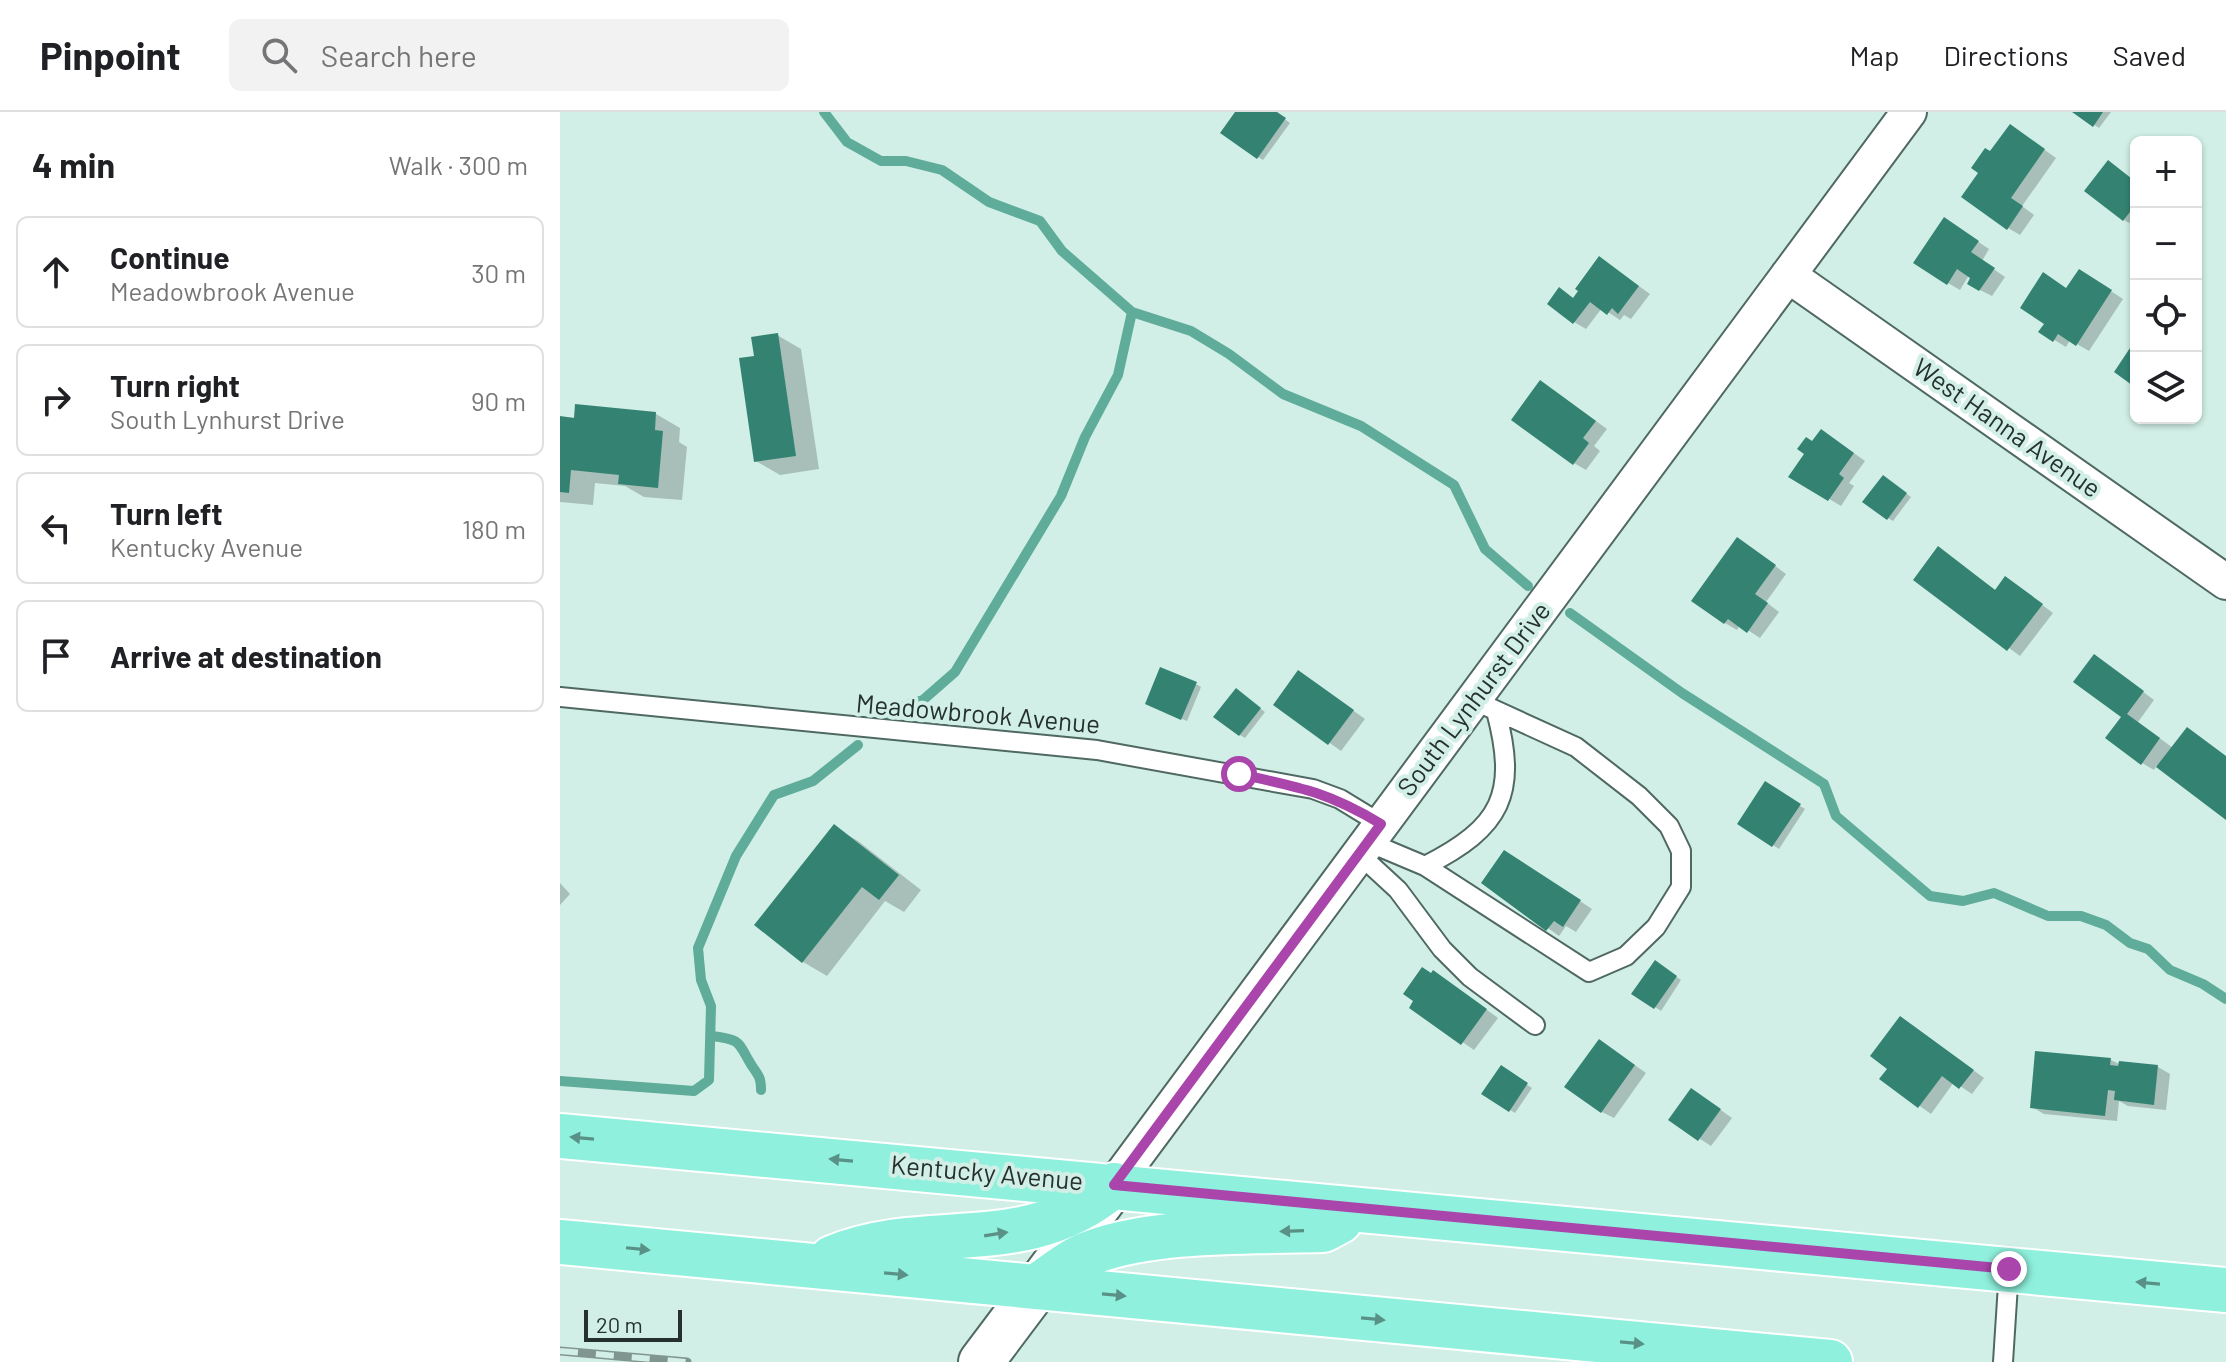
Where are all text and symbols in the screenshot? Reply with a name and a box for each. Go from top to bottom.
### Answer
search box [229,19,789,91]
text: Pinpoint [40,32,181,78]
icon: search [257,33,301,77]
text: Search here [321,37,477,73]
text: Map [1850,38,1899,72]
text: Directions [1943,38,2069,72]
text: Saved [2113,38,2186,72]
map controls [2130,136,2202,424]
button: + [2130,136,2202,208]
text: 4 min [32,144,115,185]
text: Walk · 300 m [389,149,528,180]
button: − [2130,208,2202,280]
text: Continue [110,239,230,275]
icon: ahead [34,250,78,294]
text: 30 m [471,257,526,288]
text: Meadowbrook Avenue [110,275,355,306]
button: locate [2130,280,2202,352]
street label: West Hanna Avenue [1908,350,2108,503]
button: layers [2130,352,2202,424]
text: Turn right [110,367,240,403]
icon: right [34,378,78,422]
text: 90 m [471,385,526,416]
text: South Lynhurst Drive [110,403,345,434]
text: Turn left [110,495,223,531]
icon: left [34,506,78,550]
text: 180 m [462,513,526,544]
text: Kentucky Avenue [110,531,303,562]
street label: South Lynhurst Drive [1390,595,1556,801]
icon: arrive [34,634,78,678]
text: Arrive at destination [110,638,382,674]
street label: Meadowbrook Avenue [855,686,1101,739]
route start [1221,756,1257,792]
one-way arrow [569,1131,594,1144]
street label: Kentucky Avenue [890,1148,1085,1195]
one-way arrow [828,1153,853,1166]
one-way arrow [1279,1225,1304,1238]
one-way arrow [984,1228,1009,1240]
one-way arrow [626,1243,651,1256]
route end [1991,1251,2027,1287]
one-way arrow [884,1268,909,1281]
one-way arrow [2135,1276,2160,1289]
one-way arrow [1102,1288,1127,1301]
scale bar [584,1306,682,1342]
text: 20 m [596,1311,643,1337]
one-way arrow [1361,1313,1386,1326]
one-way arrow [1619,1337,1644,1350]

